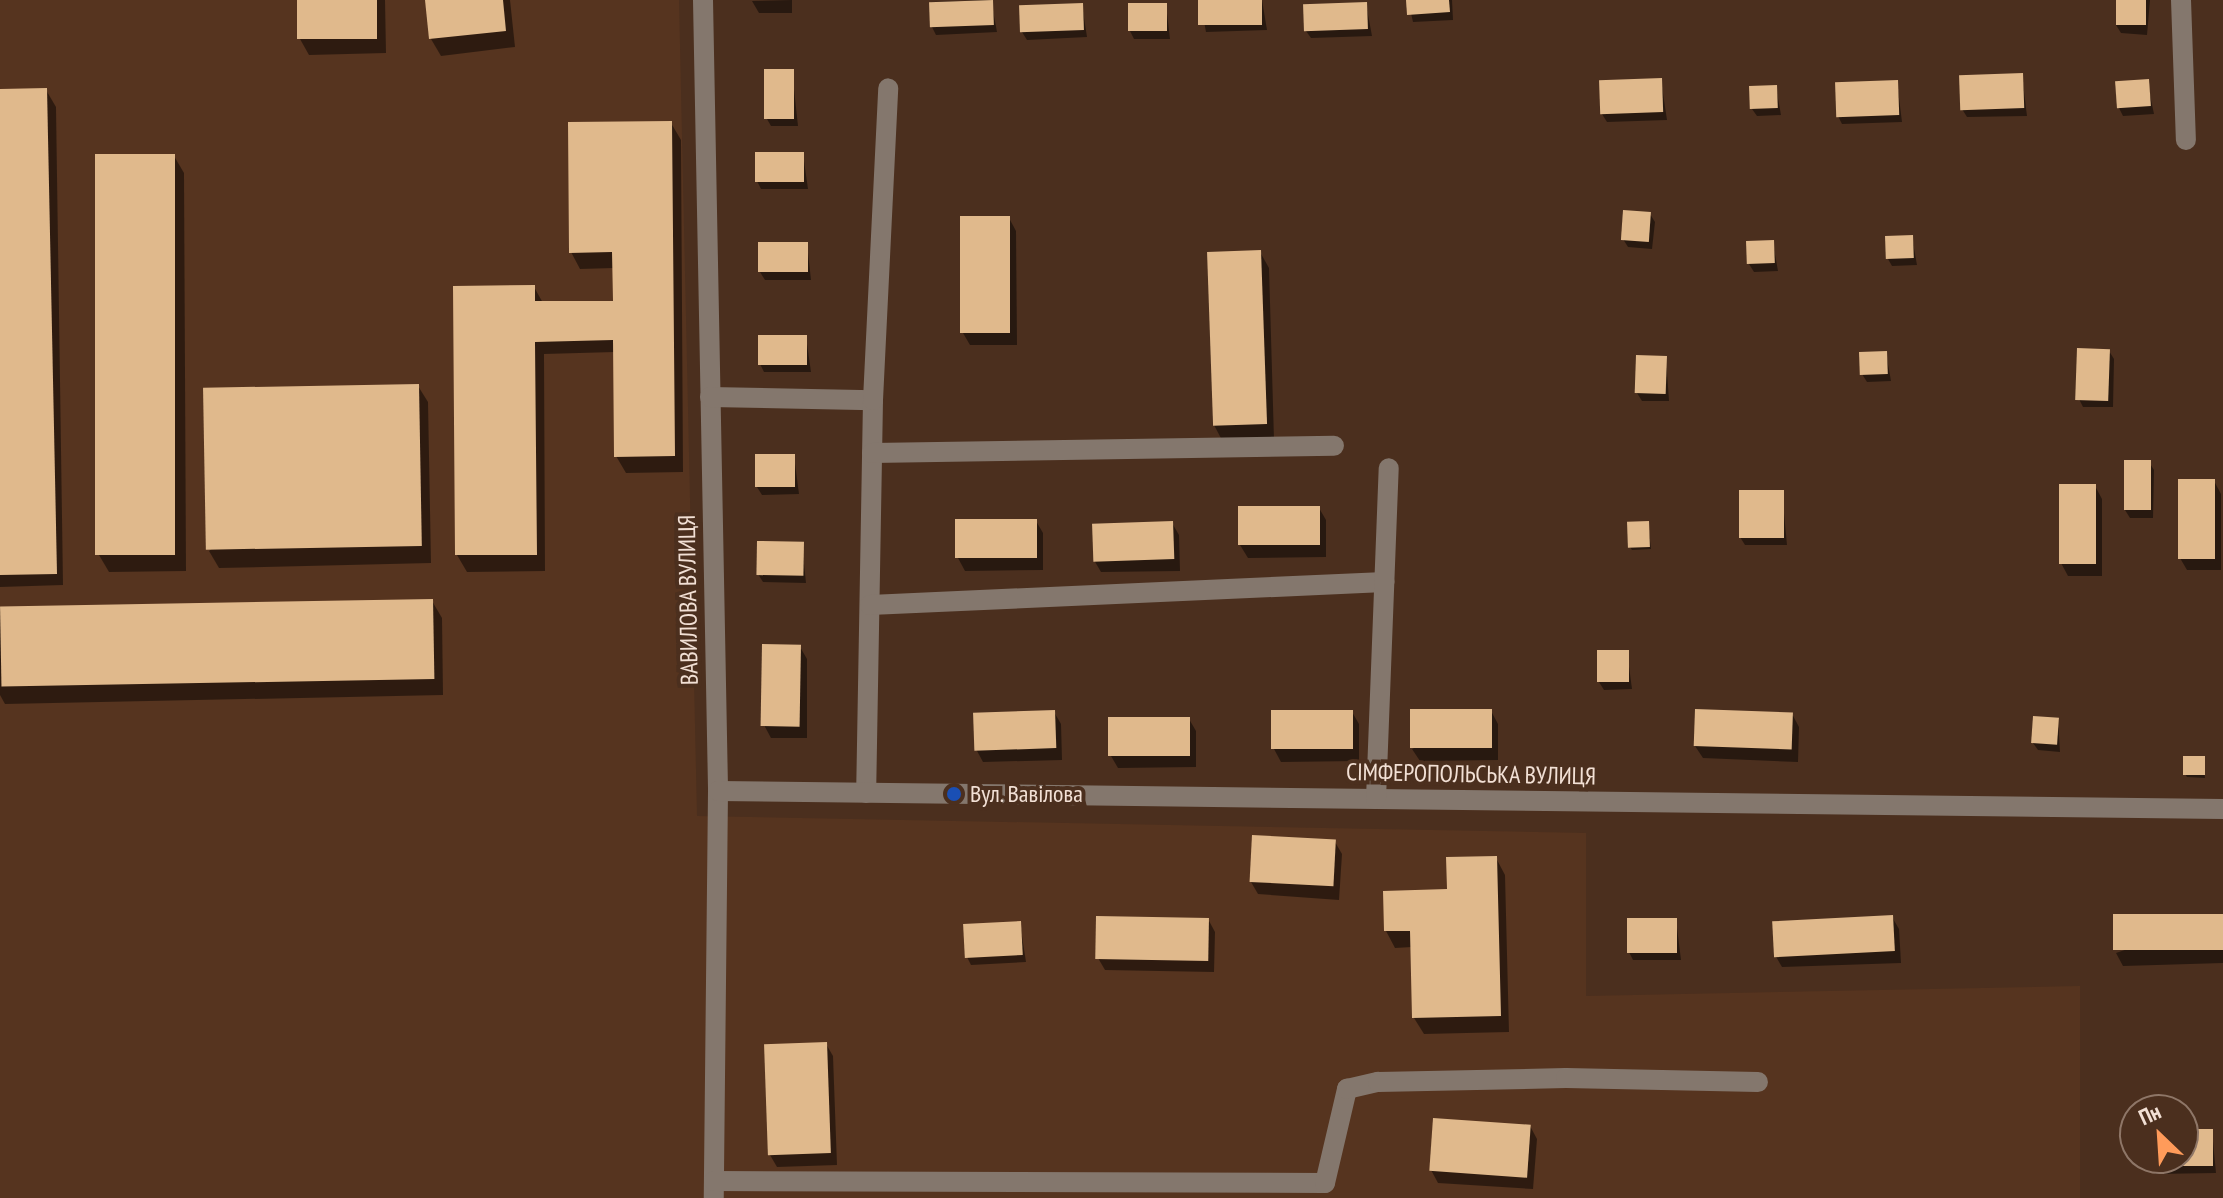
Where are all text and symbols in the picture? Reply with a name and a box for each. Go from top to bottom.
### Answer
street label: ВАВИЛОВА ВУЛИЦЯ [672,514,704,686]
street label: СІМФЕРОПОЛЬСЬКА ВУЛИЦЯ [1345,757,1597,791]
place label: Вул. Вавілова [970,780,1084,808]
marker: Вул. Вавілова [945,785,963,803]
north arrow [2119,1094,2199,1174]
text: Пн [2134,1097,2165,1131]

